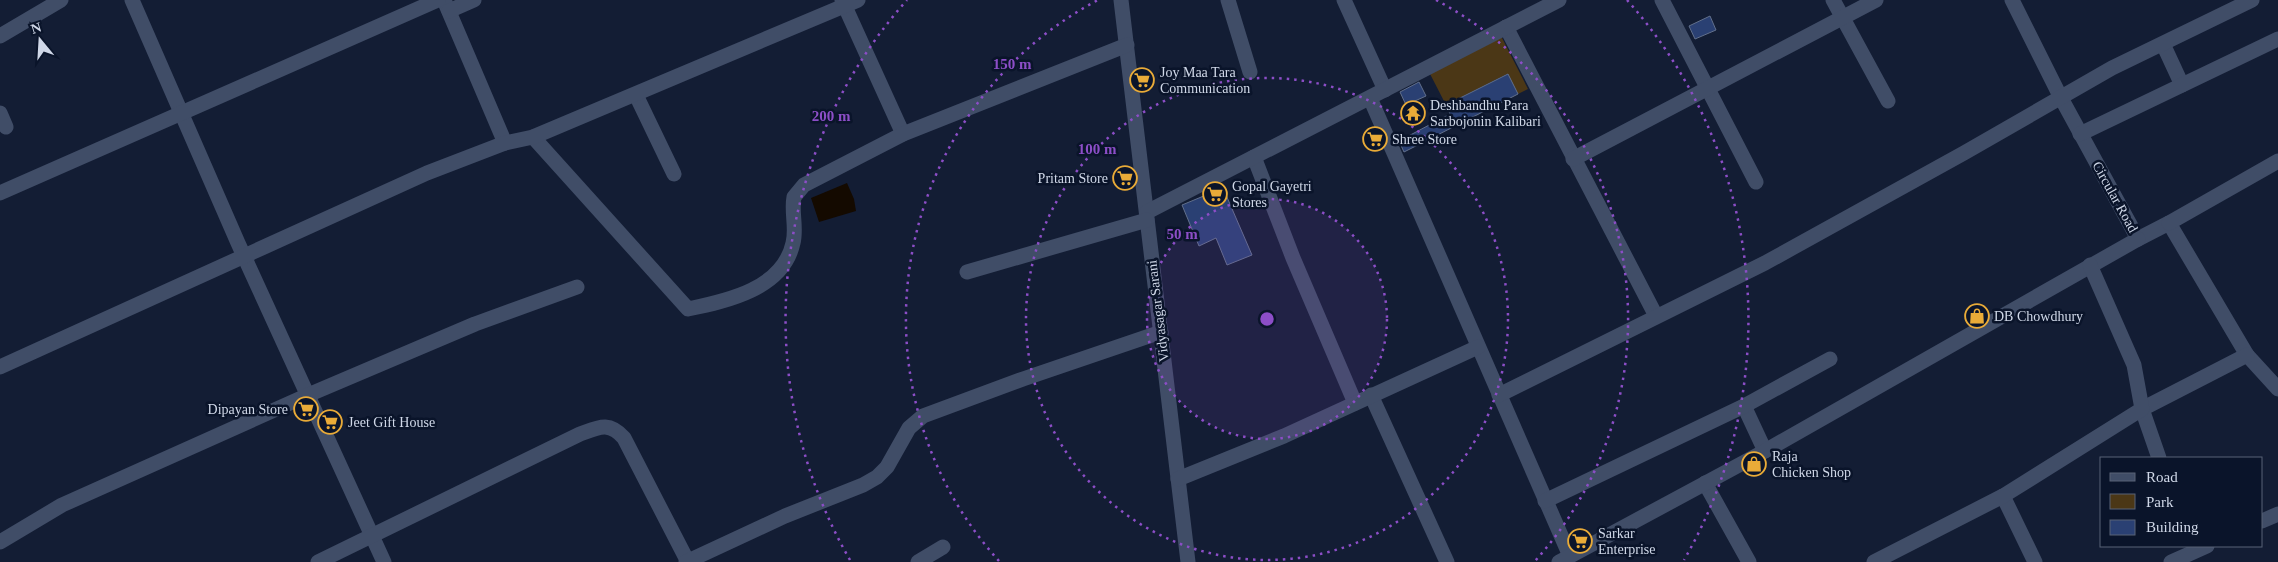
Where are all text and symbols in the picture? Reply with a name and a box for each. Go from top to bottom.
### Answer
north arrow [15,15,65,65]
text: N [29,19,43,37]
text: 150 m [993,56,1032,72]
place label: Joy Maa Tara Communication [1160,65,1250,96]
supermarket icon: Joy Maa Tara Communication [1129,67,1155,93]
place label: Deshbandhu Para Sarbojonin Kalibari [1430,98,1541,129]
temple icon: Deshbandhu Para Sarbojonin Kalibari [1400,100,1426,126]
text: 200 m [812,108,851,124]
supermarket icon: Shree Store [1362,126,1388,152]
place label: Shree Store [1392,132,1457,147]
text: 100 m [1078,141,1117,157]
street label: Circular Road [2089,159,2141,235]
supermarket icon: Pritam Store [1112,165,1138,191]
place label: Pritam Store [1038,171,1108,186]
place label: Gopal Gayetri Stores [1232,179,1312,210]
supermarket icon: Gopal Gayetri Stores [1202,181,1228,207]
text: 50 m [1166,226,1198,242]
street label: Vidyasagar Sarani [1144,259,1172,363]
shop icon: DB Chowdhury [1964,303,1990,329]
place label: DB Chowdhury [1994,309,2083,324]
centre of rings [1258,310,1276,328]
supermarket icon: Dipayan Store [293,396,319,422]
place label: Dipayan Store [208,402,288,417]
supermarket icon: Jeet Gift House [317,409,343,435]
place label: Jeet Gift House [348,415,435,430]
place label: Raja Chicken Shop [1772,449,1851,480]
shop icon: Raja Chicken Shop [1741,451,1767,477]
legend [2100,457,2263,547]
text: Road [2146,469,2178,485]
text: Park [2146,494,2174,510]
text: Building [2146,519,2199,535]
place label: Sarkar Enterprise [1598,526,1656,557]
supermarket icon: Sarkar Enterprise [1567,528,1593,554]

